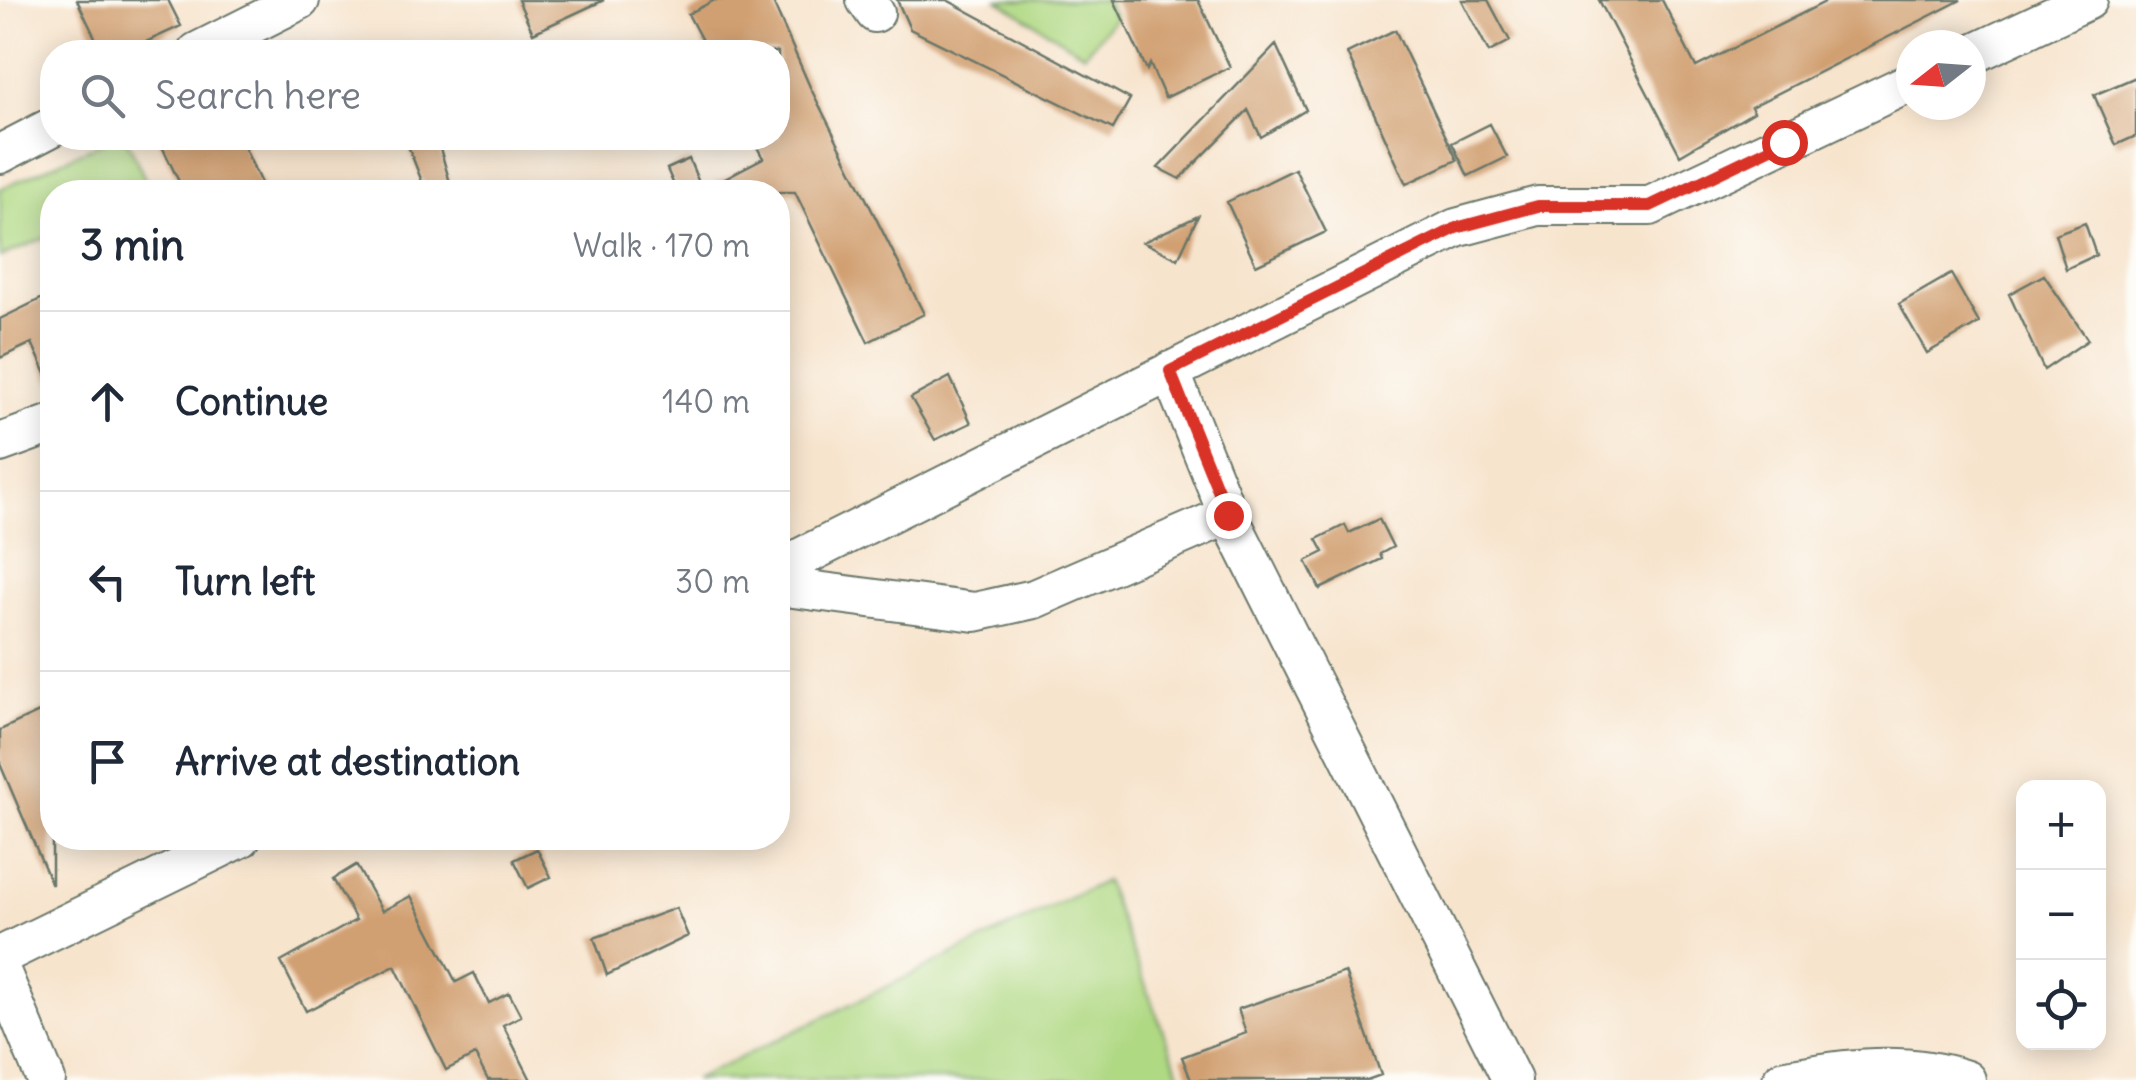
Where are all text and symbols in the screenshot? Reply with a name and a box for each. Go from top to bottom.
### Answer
north arrow [1896,30,1986,120]
search box [40,40,790,150]
icon: search [75,68,130,123]
text: Search here [155,72,361,119]
route start [1762,120,1808,166]
text: 3 min [80,219,184,271]
text: Walk · 170 m [573,225,750,266]
icon: ahead [80,374,135,429]
text: Continue [175,378,328,425]
text: 140 m [662,381,750,422]
route end [1206,493,1252,539]
icon: left [80,554,135,609]
text: Turn left [175,558,315,605]
text: 30 m [675,561,750,602]
icon: arrive [80,734,135,789]
text: Arrive at destination [175,738,520,785]
map controls [2016,780,2106,1050]
button: + [2016,780,2106,870]
button: − [2016,870,2106,960]
button: locate [2016,960,2106,1050]

